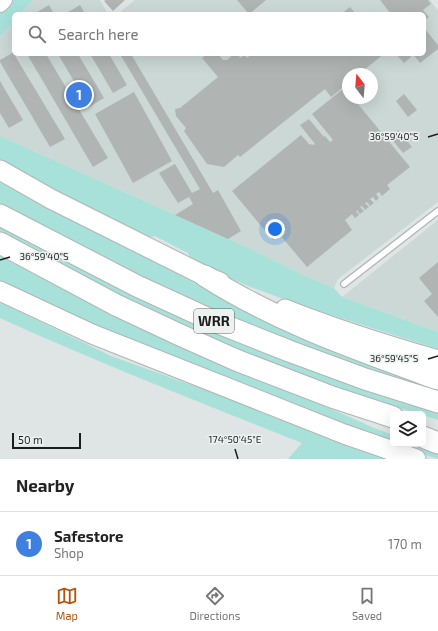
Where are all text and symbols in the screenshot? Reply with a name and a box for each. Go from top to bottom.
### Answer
search box [12,12,426,56]
icon: search [26,23,48,45]
text: Search here [58,25,139,43]
north arrow [342,68,378,104]
pin: 1 [66,80,92,110]
text: 36°59'40"S [369,130,419,142]
your location [265,219,285,239]
text: 36°59'40"S [19,250,69,262]
road number: WRR [194,309,234,333]
text: 36°59'45"S [370,352,419,364]
map controls [390,411,426,447]
button: layers [390,411,426,447]
scale bar [12,431,81,450]
text: 50 m [18,433,43,446]
text: 174°50'45"E [209,433,262,445]
text: Nearby [16,475,74,495]
text: Safestore [54,527,123,545]
text: 1 [26,536,32,552]
text: 170 m [388,536,422,552]
text: Shop [54,545,84,561]
tab: Map [56,585,78,622]
tab: Directions [190,585,240,622]
tab: Saved [352,585,382,622]

